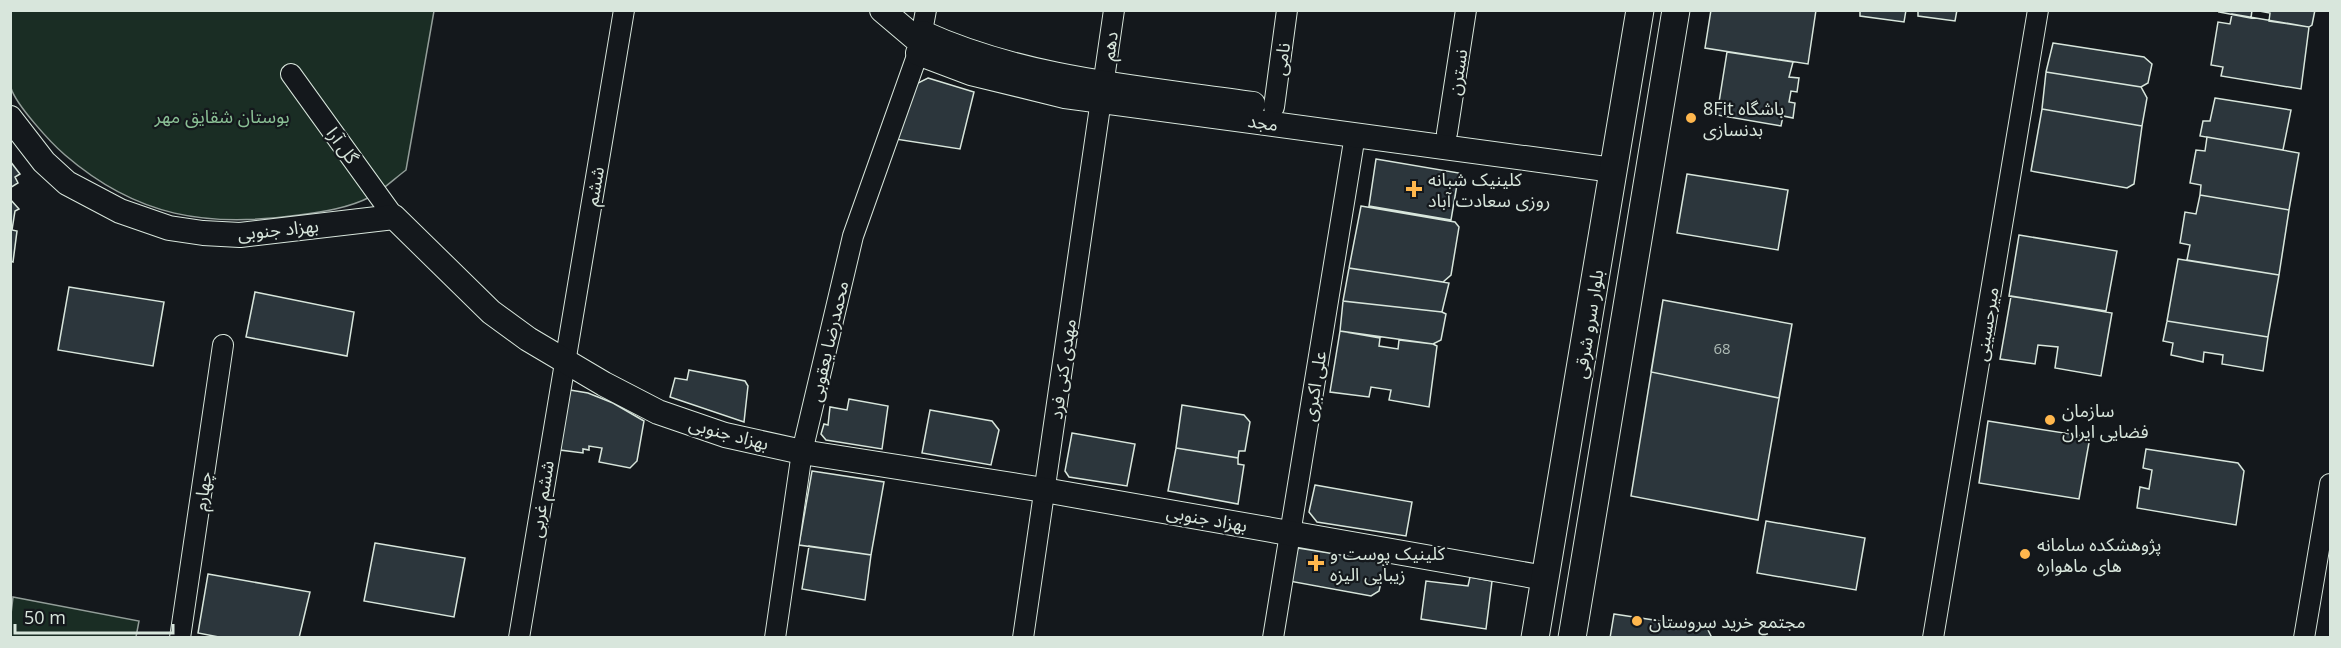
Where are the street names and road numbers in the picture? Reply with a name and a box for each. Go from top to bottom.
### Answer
street label: دهم [1095,30,1125,62]
street label: نامی [1267,41,1295,77]
street label: نسترن [1442,47,1472,97]
street label: مجد [1246,108,1280,136]
street label: گل آرا [322,122,365,169]
street label: ششم [579,164,611,208]
street label: بهزاد جنوبی [236,213,320,245]
street label: بلوار سرو شرقی [1568,268,1608,380]
street label: محمدرضا یعقوبی [802,278,854,404]
street label: میرحسینی [1968,285,2004,363]
street label: مهدی کنی فرد [1043,317,1081,421]
street label: علی اکبری [1297,349,1331,423]
street label: بهزاد جنوبی [687,411,771,455]
street label: ششم غربی [523,459,561,540]
street label: چهارم [187,470,220,513]
street label: بهزاد جنوبی [1165,499,1249,537]

